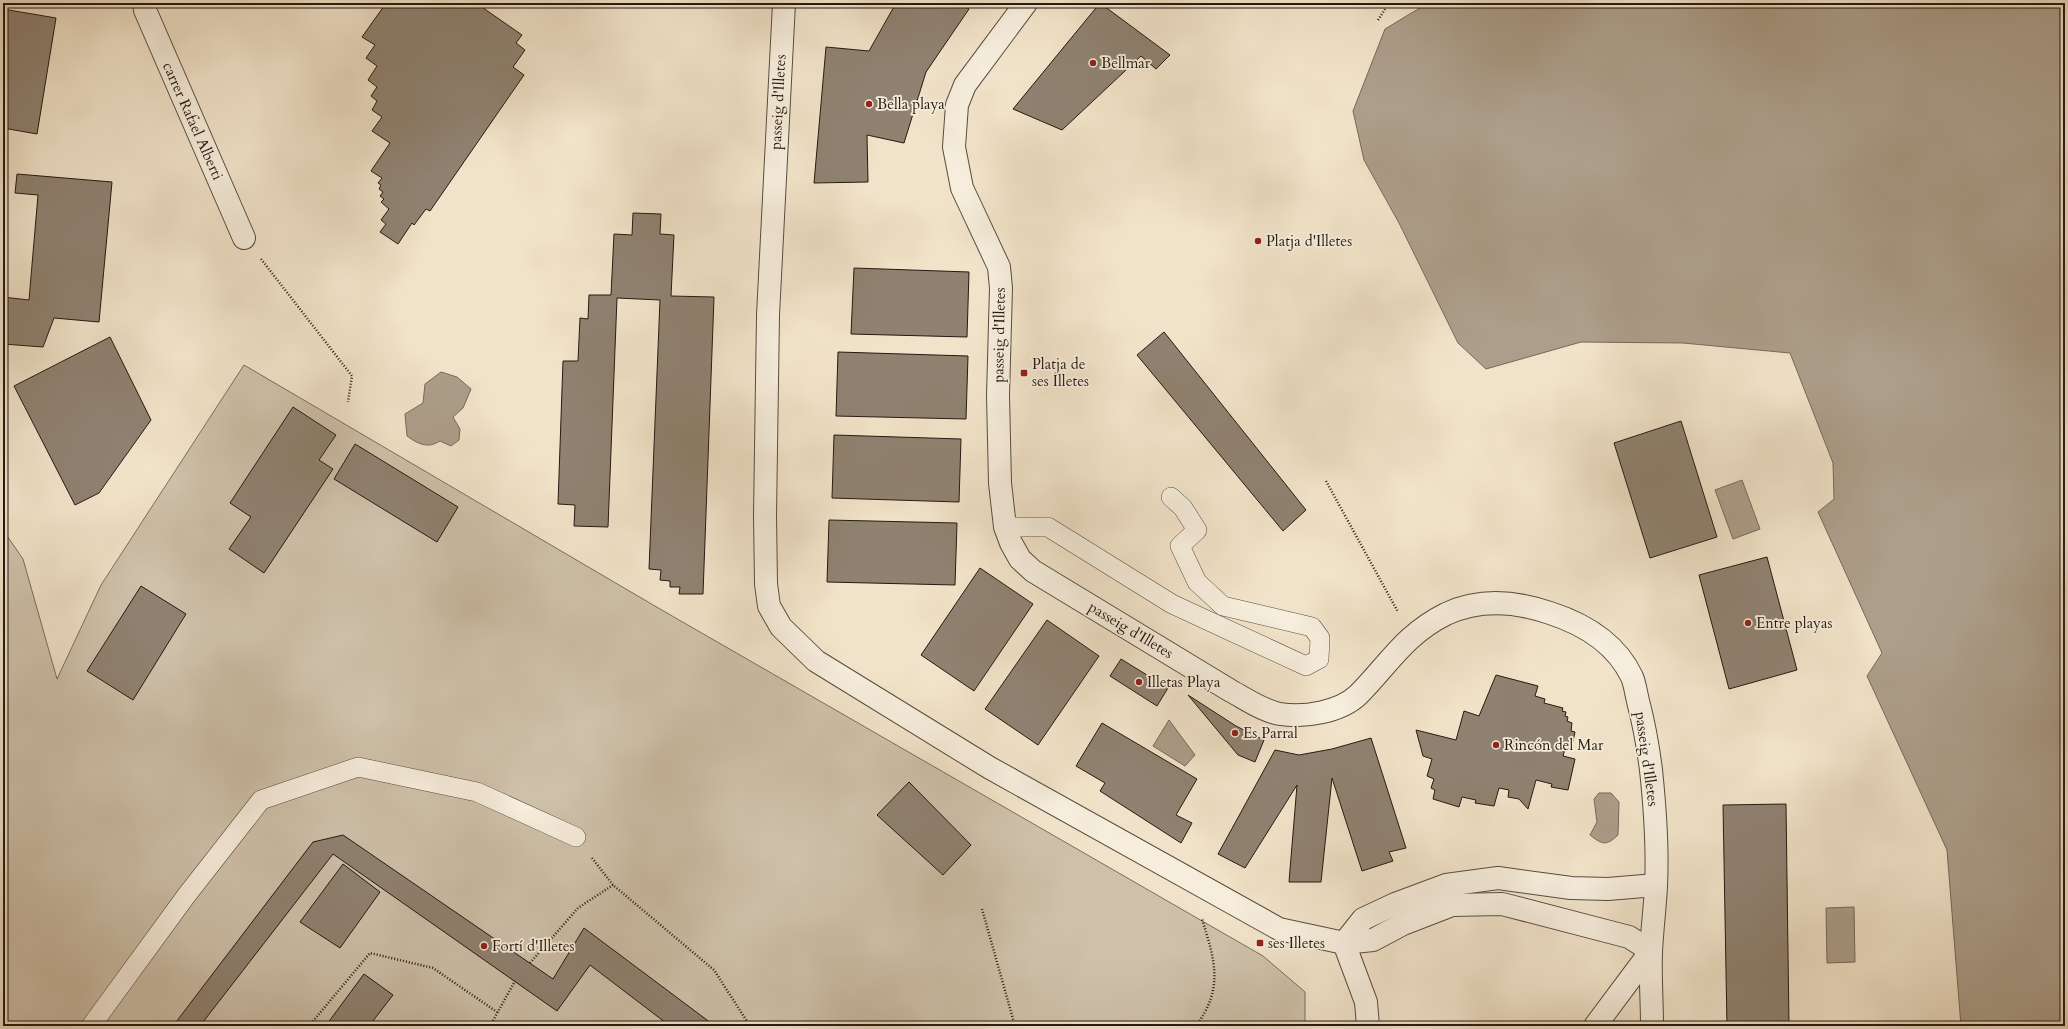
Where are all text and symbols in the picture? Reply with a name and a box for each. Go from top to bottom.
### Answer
place label: Bellmar [1101,53,1151,73]
street label: passeig d'Illetes [766,54,790,150]
marker: Bellmar [1088,58,1098,68]
street label: carrer Rafael Alberti [158,59,228,183]
place label: Bella playa [877,94,945,114]
marker: Bella playa [864,99,874,109]
place label: Platja d'Illetes [1266,231,1352,251]
marker: Platja d'Illetes [1253,236,1263,246]
street label: passeig d'Illetes [988,287,1010,383]
place label: Platja de ses Illetes [1032,354,1089,391]
marker: Platja de ses Illetes [1019,368,1029,378]
street label: passeig d'Illetes [1085,597,1177,663]
place label: Entre playas [1756,613,1833,633]
marker: Entre playas [1743,618,1753,628]
place label: Illetas Playa [1147,672,1221,692]
marker: Illetas Playa [1134,677,1144,687]
street label: passeig d'Illetes [1630,710,1664,808]
place label: Es Parral [1243,723,1298,743]
marker: Es Parral [1230,728,1240,738]
place label: Rincón del Mar [1504,735,1604,755]
marker: Rincón del Mar [1491,740,1501,750]
place label: ses Illetes [1268,933,1325,953]
place label: Fortí d'Illetes [492,936,575,956]
marker: ses Illetes [1255,938,1265,948]
marker: Fortí d'Illetes [479,941,489,951]

